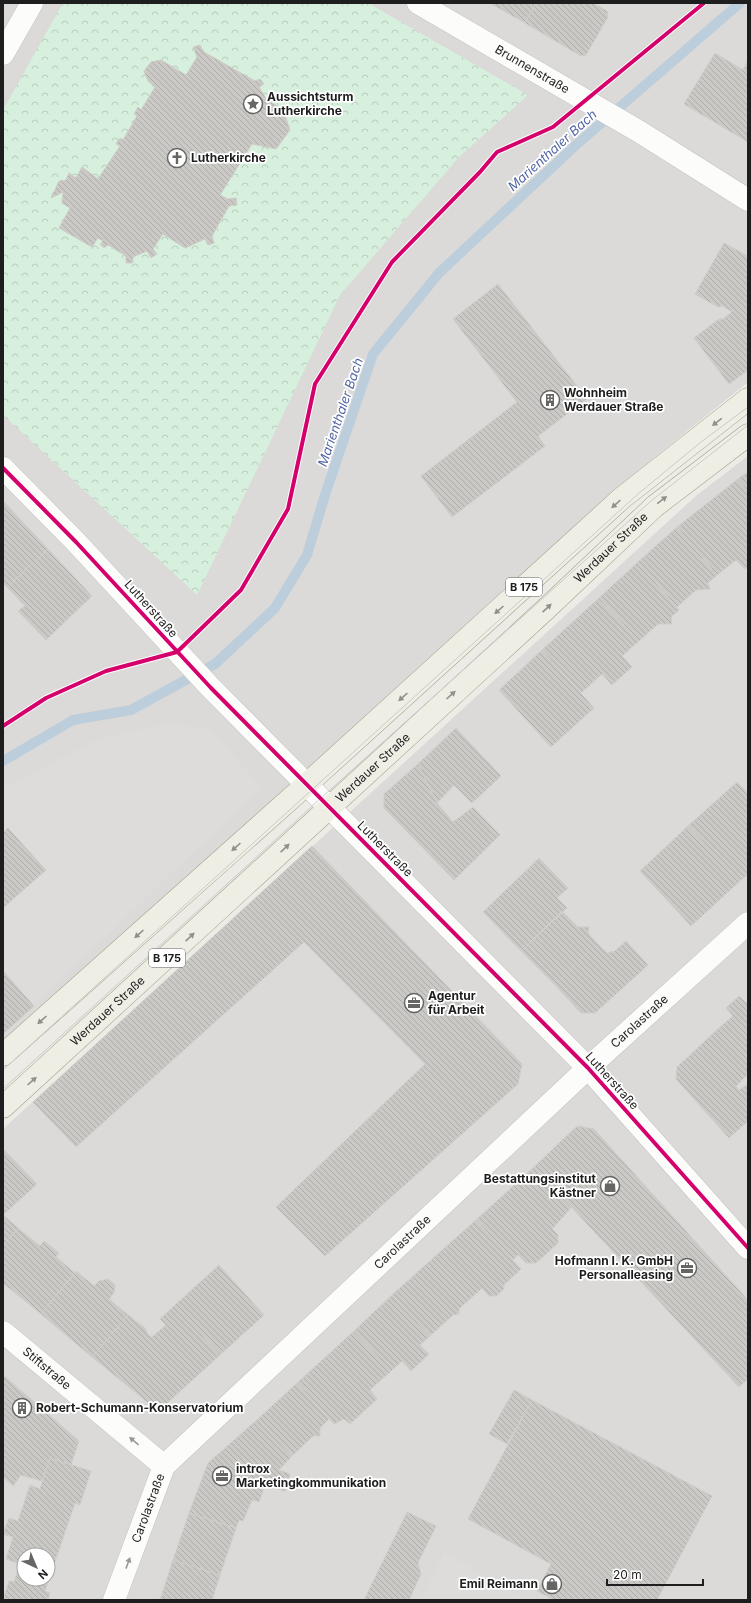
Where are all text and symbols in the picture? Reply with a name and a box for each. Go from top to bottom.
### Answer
street label: Brunnenstraße [492,41,572,96]
place label: Aussichtsturm Lutherkirche [267,89,354,118]
place icon: Aussichtsturm Lutherkirche [242,93,264,115]
water label: Marienthaler Bach [504,106,600,194]
church icon: Lutherkirche [166,147,188,169]
place label: Lutherkirche [191,150,266,165]
water label: Marienthaler Bach [314,355,366,468]
place label: Wohnheim Werdauer Straße [564,385,663,414]
building icon: Wohnheim Werdauer Straße [539,389,561,411]
one-way arrow [711,418,722,426]
one-way arrow [657,496,668,504]
one-way arrow [610,499,621,508]
street label: Werdauer Straße [570,509,651,586]
street label: Lutherstraße [122,577,181,641]
road number: B 175 [506,578,542,596]
one-way arrow [542,603,552,612]
one-way arrow [494,605,503,614]
one-way arrow [446,691,456,700]
one-way arrow [397,693,408,702]
street label: Werdauer Straße [332,729,413,805]
street label: Lutherstraße [354,818,416,880]
one-way arrow [231,843,241,852]
one-way arrow [280,843,290,853]
one-way arrow [134,929,144,938]
one-way arrow [184,932,195,941]
road number: B 175 [149,949,185,967]
street label: Werdauer Straße [67,973,148,1049]
place label: Agentur für Arbeit [428,988,485,1017]
street label: Carolastraße [607,991,671,1051]
office icon: Agentur für Arbeit [403,992,425,1014]
one-way arrow [37,1015,47,1025]
street label: Lutherstraße [583,1049,642,1113]
one-way arrow [27,1077,37,1086]
place label: Bestattungsinstitut Kästner [484,1171,597,1200]
shop icon: Bestattungsinstitut Kästner [599,1175,621,1197]
street label: Carolastraße [370,1212,434,1272]
place label: Hofmann I. K. GmbH Personalleasing [555,1253,673,1282]
office icon: Hofmann I. K. GmbH Personalleasing [676,1257,698,1279]
street label: Stiftstraße [20,1344,74,1393]
building icon: Robert-Schumann-Konservatorium [11,1397,33,1419]
place label: Robert-Schumann-Konservatorium [36,1400,243,1415]
one-way arrow [129,1437,139,1446]
place label: introx Marketingkommunikation [236,1461,386,1490]
office icon: introx Marketingkommunikation [211,1465,233,1487]
street label: Carolastraße [128,1471,168,1545]
north arrow [16,1547,56,1587]
one-way arrow [125,1557,131,1569]
scale bar [607,1561,703,1587]
text: N [35,1566,51,1582]
text: 20 m [613,1567,642,1582]
shop icon: Emil Reimann [541,1573,563,1595]
place label: Emil Reimann [459,1576,538,1591]

